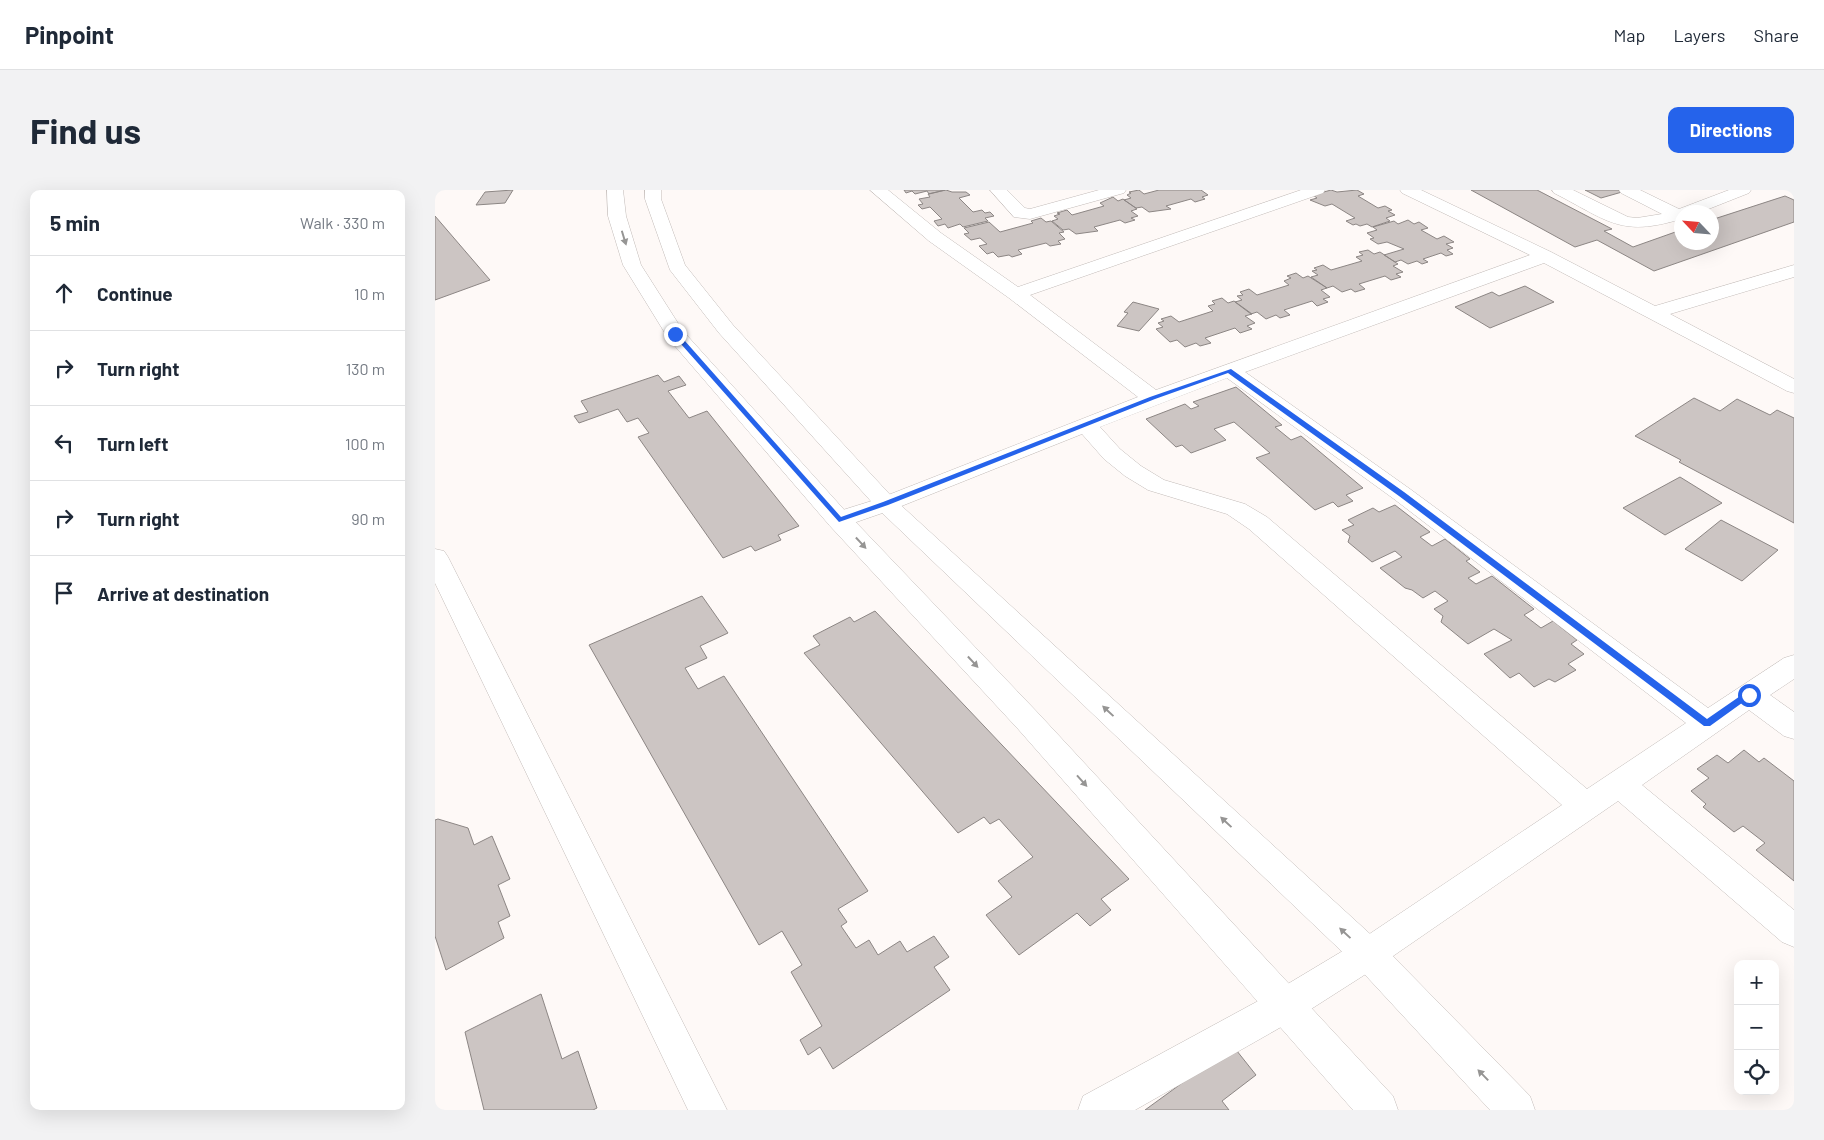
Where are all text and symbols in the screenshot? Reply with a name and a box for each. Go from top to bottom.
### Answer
text: Pinpoint [25,20,114,49]
text: Map [1613,24,1645,46]
text: Layers [1673,24,1726,46]
text: Share [1754,24,1799,46]
button: Directions [1668,107,1794,153]
text: Find us [30,109,141,151]
north arrow [1674,205,1719,250]
text: 5 min [50,210,100,235]
text: Walk · 330 m [300,213,385,232]
one-way arrow [620,230,628,245]
icon: ahead [50,279,78,307]
text: Continue [97,282,173,305]
text: 10 m [354,284,385,303]
route end [664,323,687,346]
icon: right [50,354,78,382]
text: Turn right [97,357,179,380]
text: 130 m [346,359,385,378]
icon: left [50,429,78,457]
text: Turn left [97,432,168,455]
text: 100 m [345,434,385,453]
icon: right [50,504,78,532]
text: Turn right [97,507,179,530]
text: 90 m [351,509,385,528]
one-way arrow [855,537,867,549]
icon: arrive [50,579,78,607]
text: Arrive at destination [97,582,269,605]
one-way arrow [967,655,978,668]
route start [1738,684,1761,707]
one-way arrow [1102,705,1114,717]
one-way arrow [1076,775,1088,787]
one-way arrow [1221,816,1233,828]
one-way arrow [1339,927,1351,939]
map controls [1734,960,1779,1095]
button: + [1734,960,1779,1005]
button: − [1734,1005,1779,1050]
button: locate [1734,1050,1779,1095]
one-way arrow [1477,1069,1489,1081]

